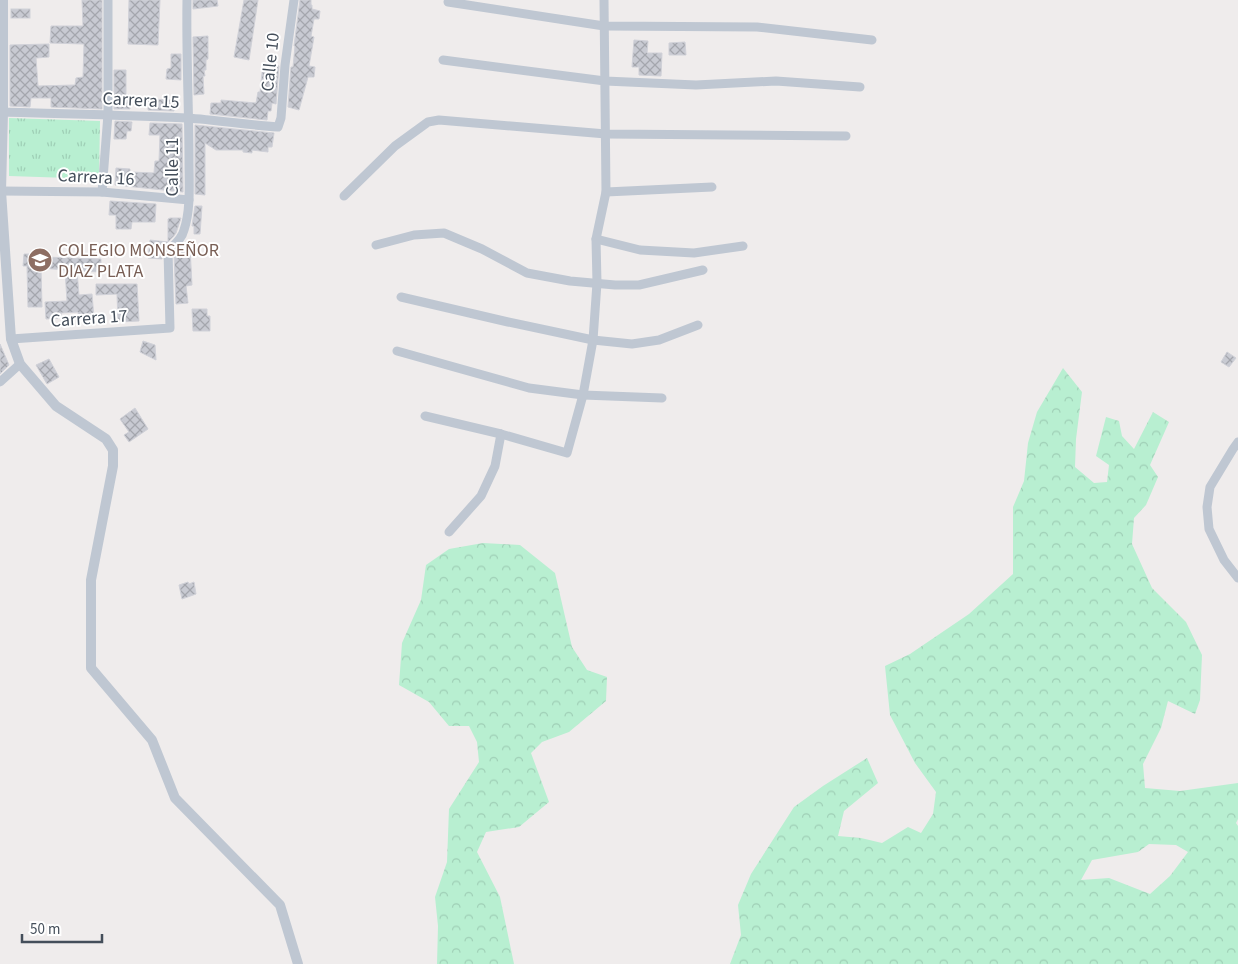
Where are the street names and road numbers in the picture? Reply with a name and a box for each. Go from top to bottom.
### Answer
street label: Calle 10 [255,31,286,93]
street label: Carrera 15 [102,86,180,115]
street label: Calle 11 [160,138,185,196]
street label: Carrera 16 [57,163,135,192]
street label: Carrera 17 [50,303,128,334]

